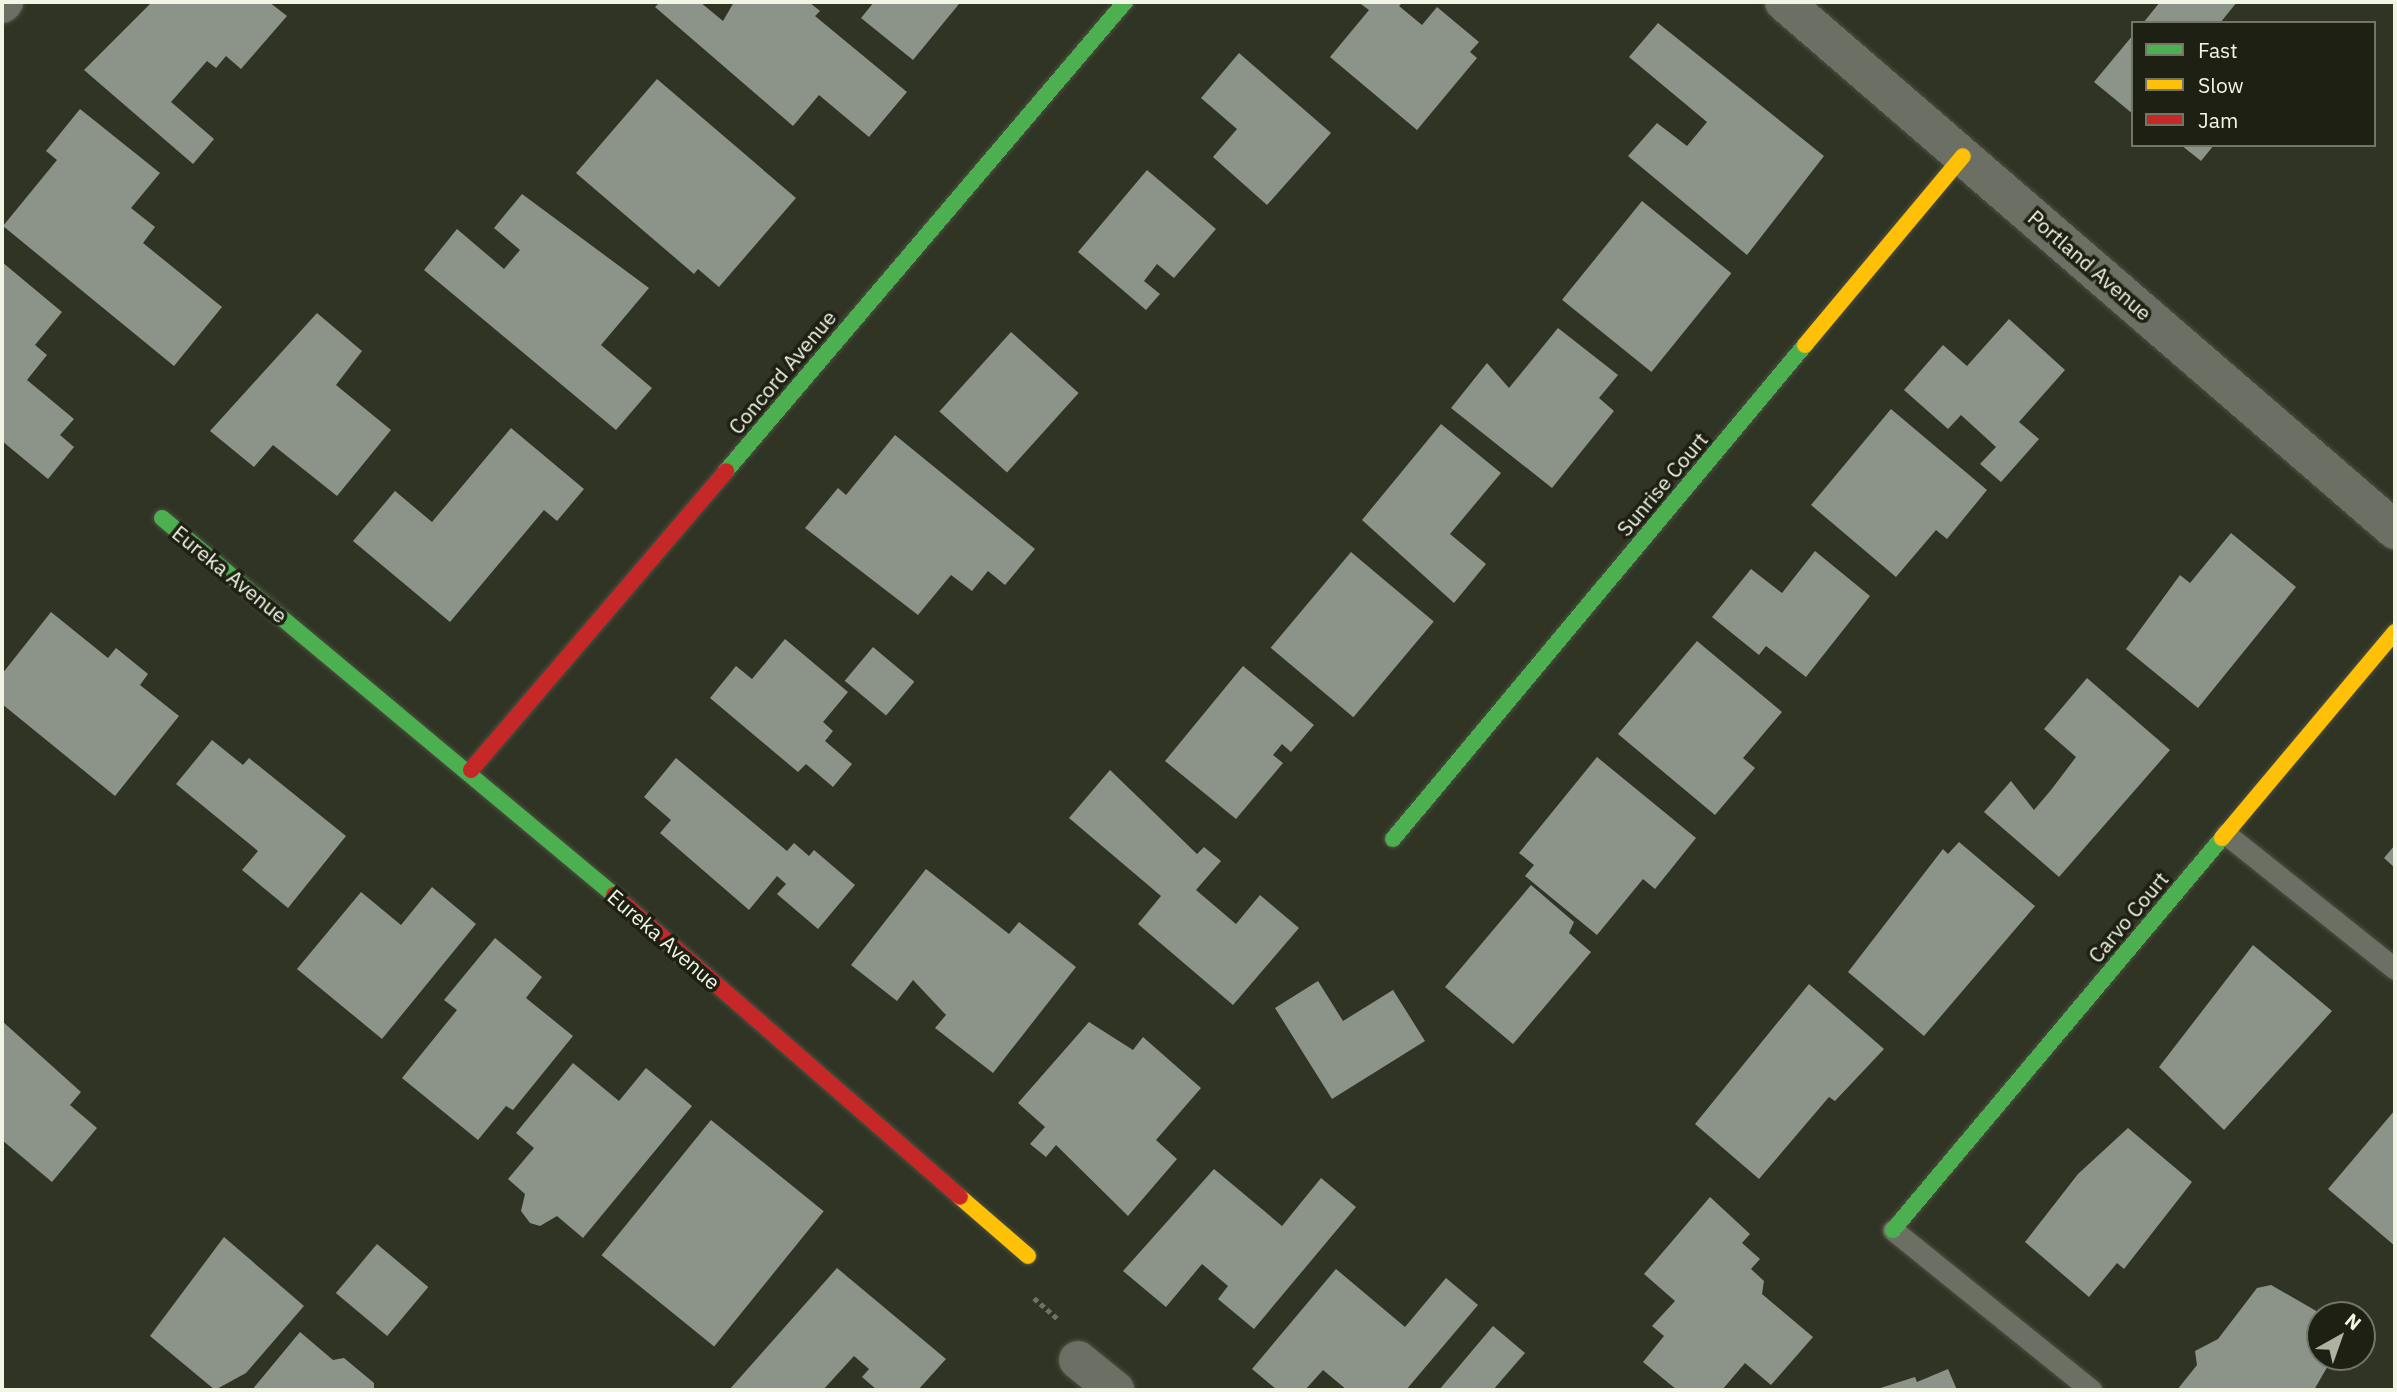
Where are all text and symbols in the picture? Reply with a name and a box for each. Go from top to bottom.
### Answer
legend [2131,21,2376,147]
text: Fast [2198,36,2238,64]
text: Slow [2198,71,2244,99]
text: Jam [2198,106,2238,134]
street label: Portland Avenue [2023,205,2157,325]
street label: Concord Avenue [723,305,841,439]
street label: Sunrise Court [1611,427,1713,541]
street label: Eureka Avenue [167,520,293,628]
street label: Carvo Court [2083,866,2173,968]
street label: Eureka Avenue [603,883,725,995]
north arrow [2306,1301,2376,1371]
text: N [2340,1308,2366,1335]

